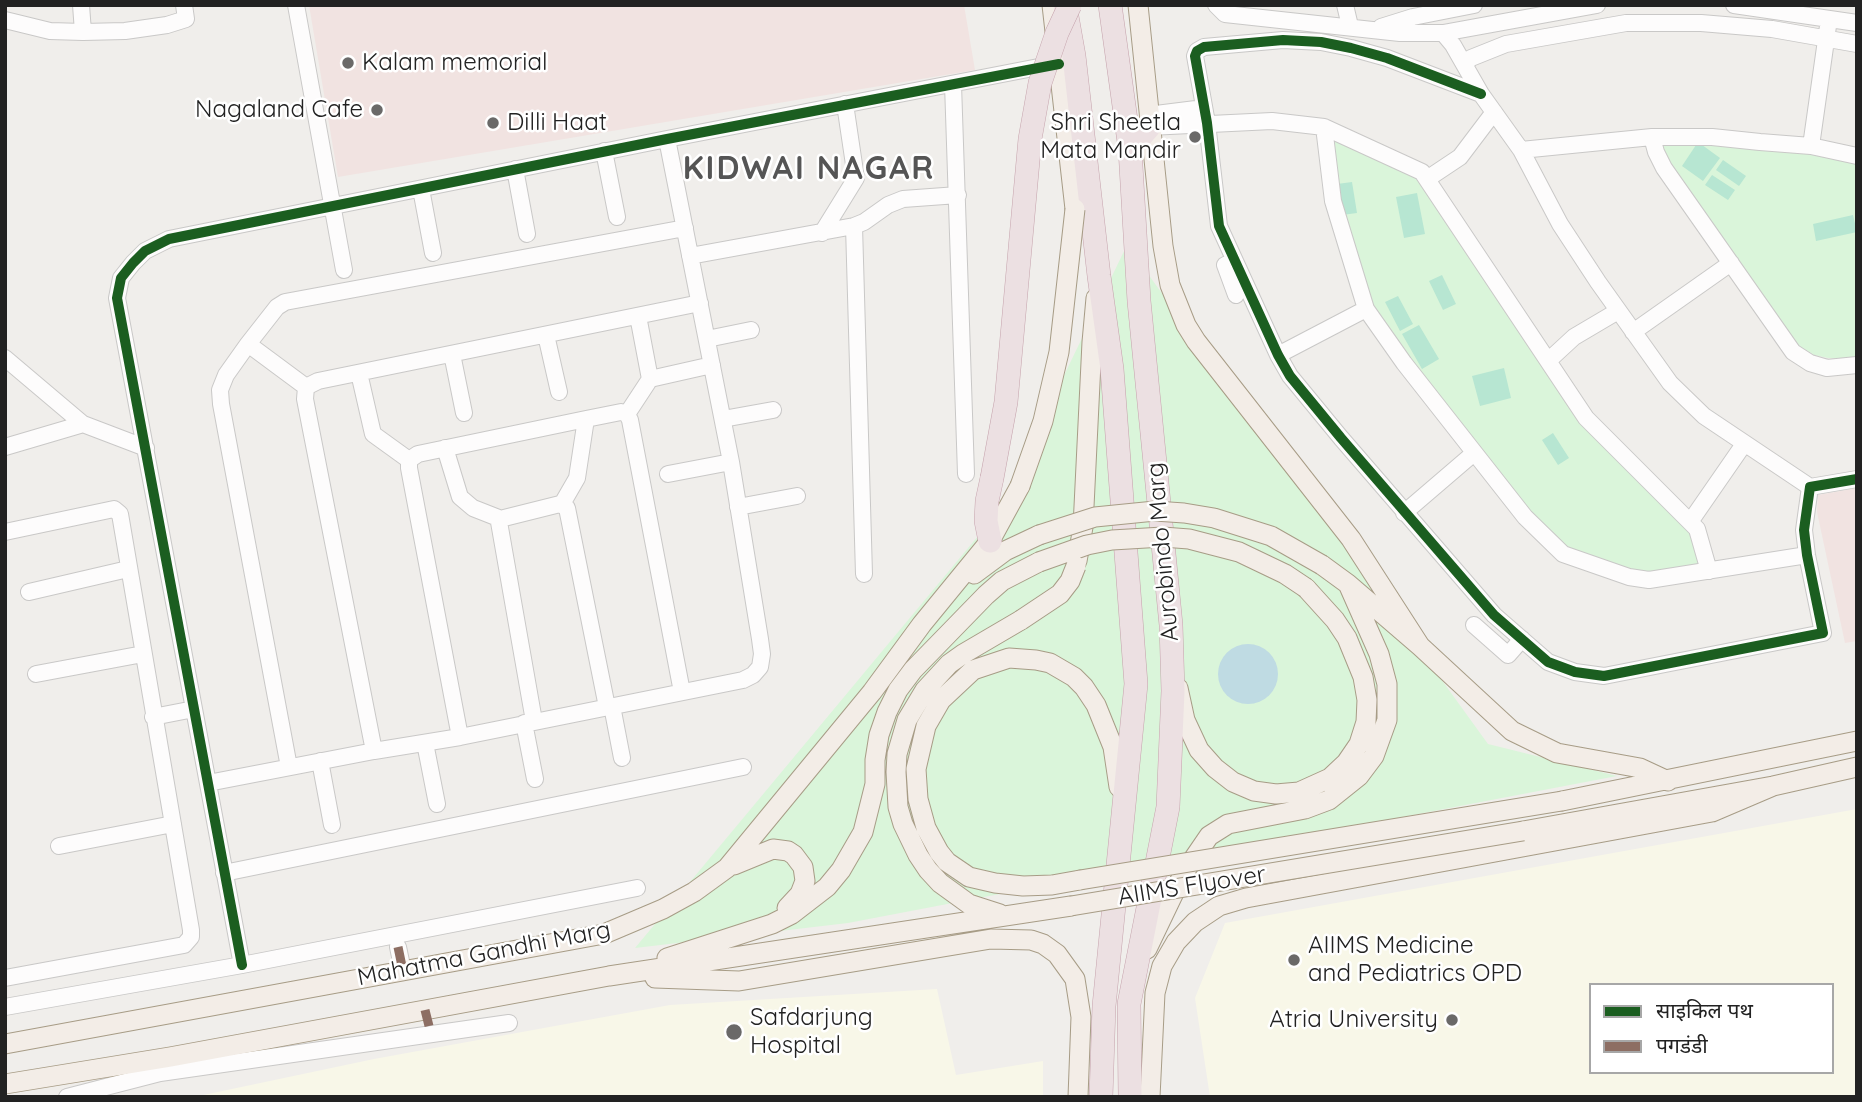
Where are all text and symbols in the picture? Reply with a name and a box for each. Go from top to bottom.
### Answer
place label: Kalam memorial [362,49,548,77]
marker: Kalam memorial [340,55,356,71]
place label: Nagaland Cafe [195,96,363,124]
marker: Nagaland Cafe [369,102,385,118]
place label: Dilli Haat [507,109,607,137]
place label: Shri Sheetla Mata Mandir [1040,109,1181,165]
marker: Dilli Haat [485,115,501,131]
marker: Shri Sheetla Mata Mandir [1187,129,1203,145]
district label: KIDWAI NAGAR [684,150,934,188]
street label: Aurobindo Marg [1141,461,1185,643]
street label: AIIMS Flyover [1116,860,1268,912]
street label: Mahatma Gandhi Marg [355,915,613,993]
place label: AIIMS Medicine and Pediatrics OPD [1308,932,1522,988]
marker: AIIMS Medicine and Pediatrics OPD [1286,952,1302,968]
legend [1589,983,1834,1074]
text: साइकिल पथ [1656,997,1753,1023]
place label: Safdarjung Hospital [750,1004,873,1060]
place label: Atria University [1269,1006,1438,1034]
marker: Atria University [1444,1012,1460,1028]
marker: Safdarjung Hospital [724,1022,744,1042]
text: पगडंडी [1656,1032,1708,1058]

